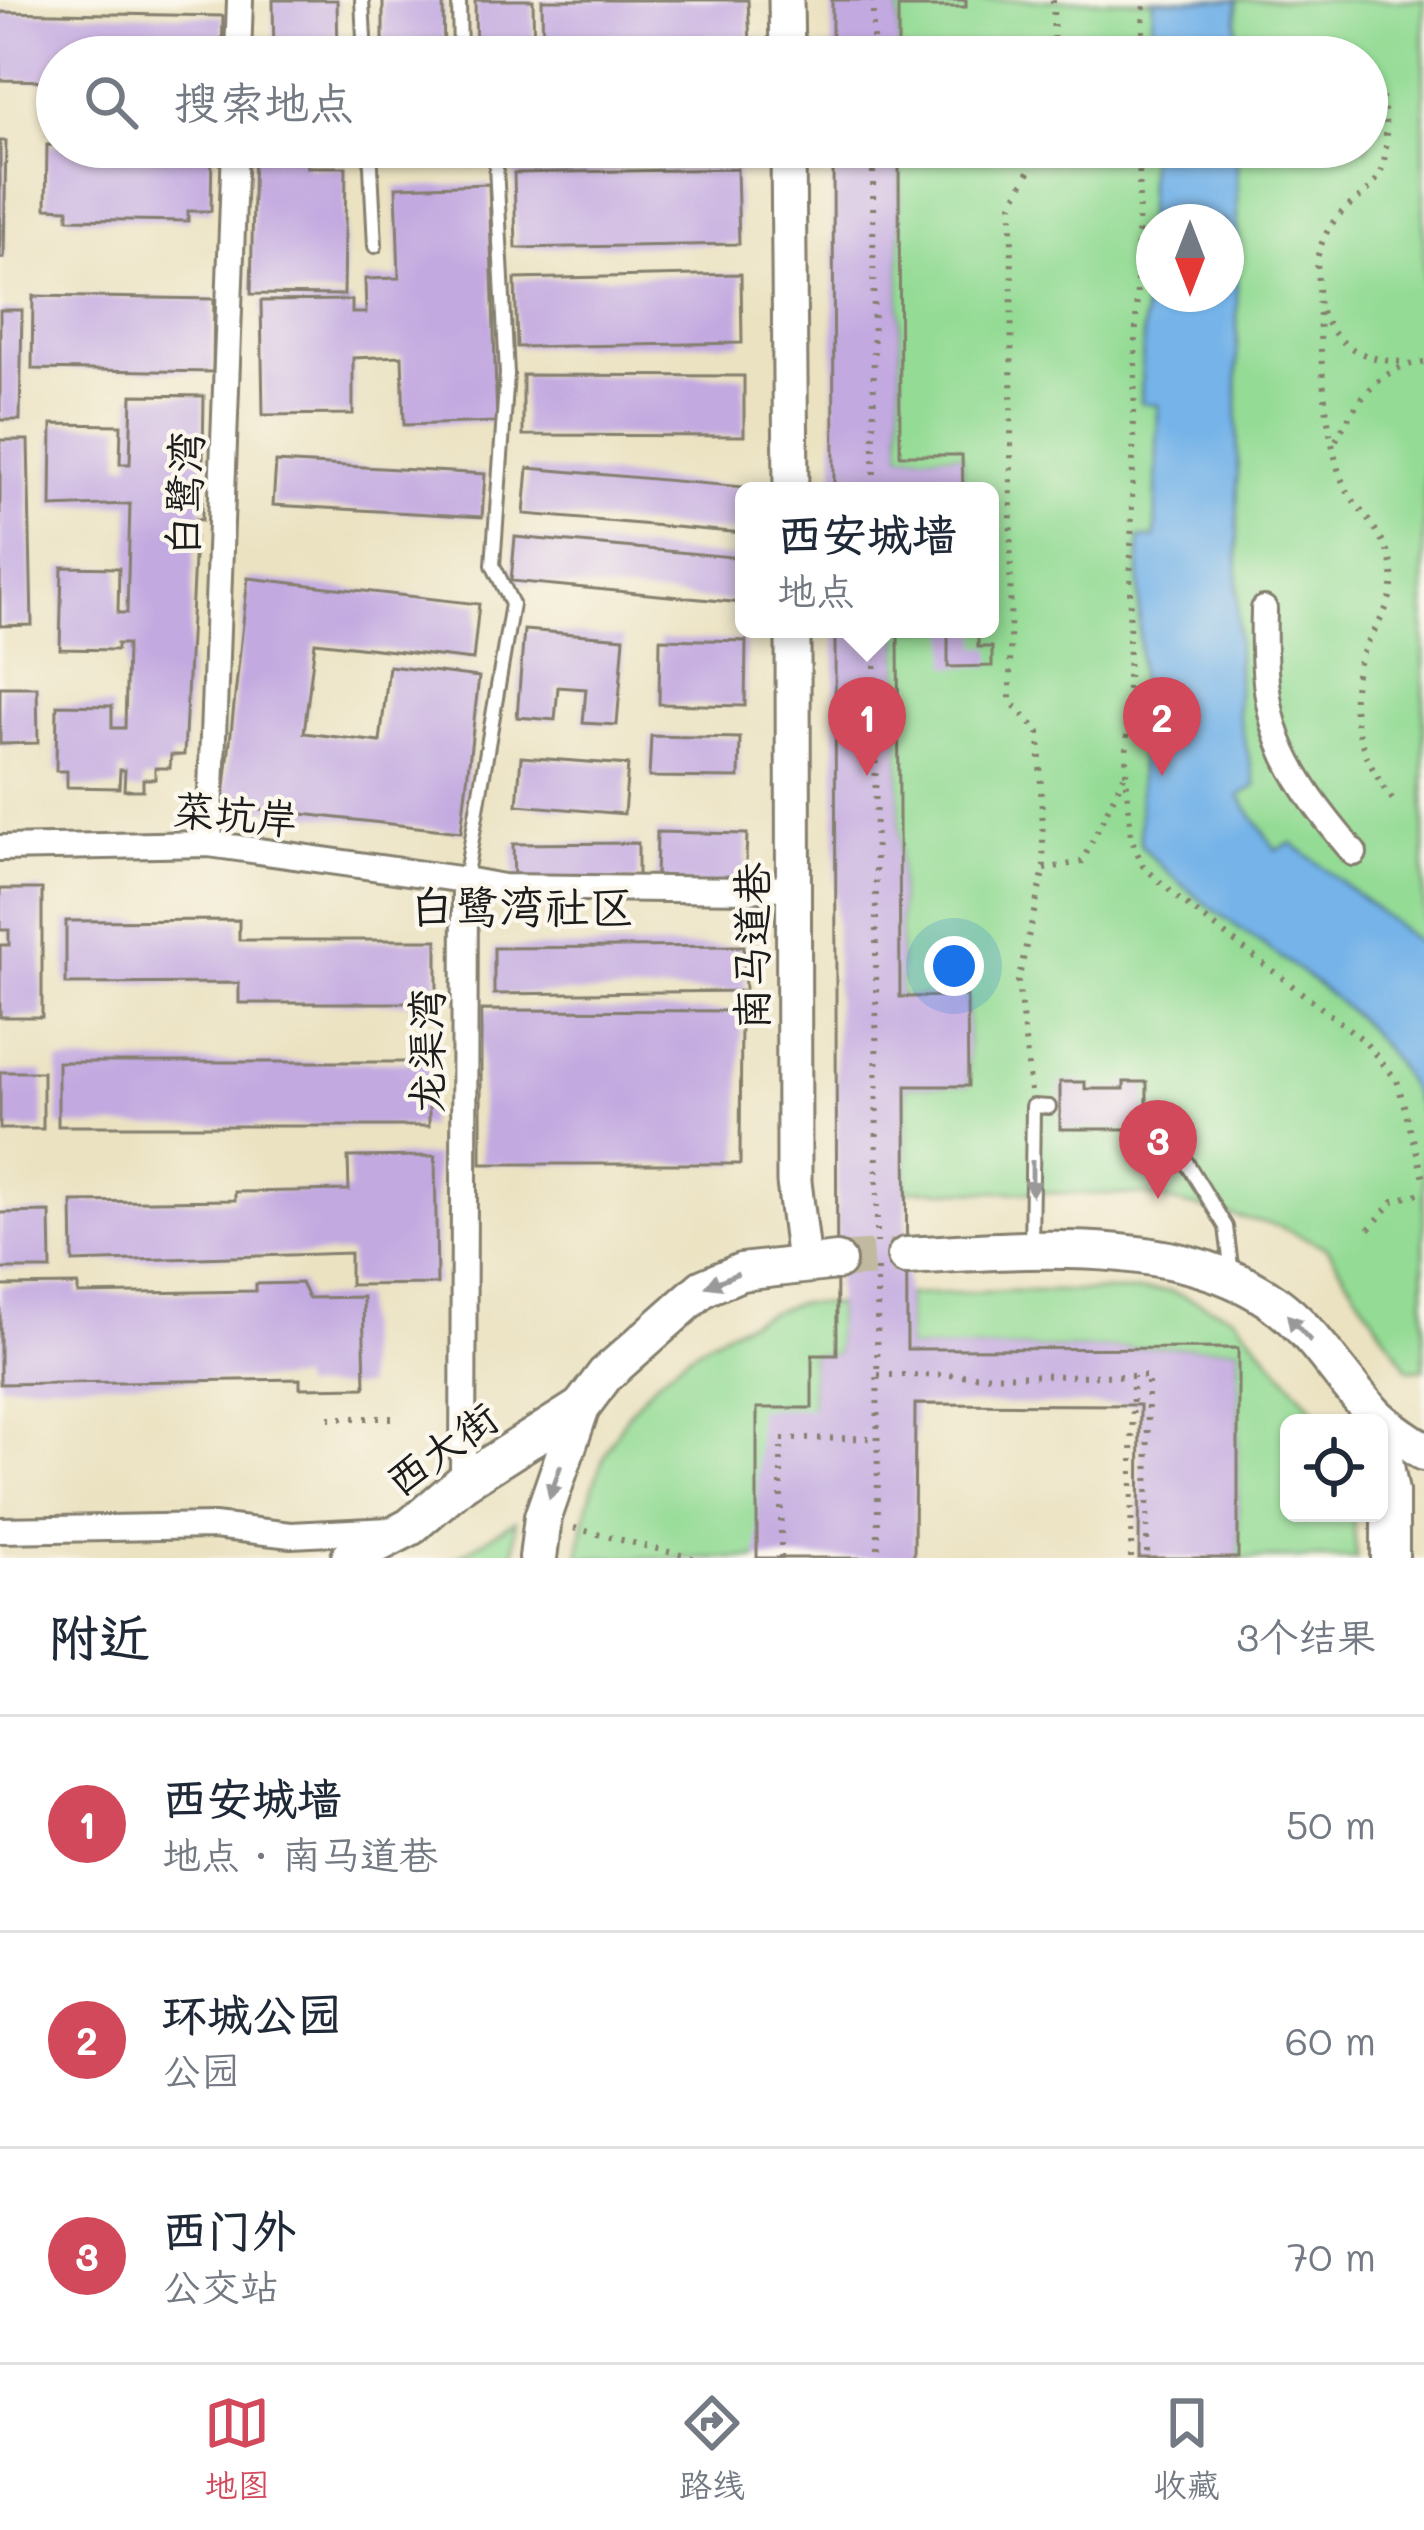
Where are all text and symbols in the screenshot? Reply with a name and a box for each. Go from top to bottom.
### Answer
search box [36,36,1388,168]
icon: search [78,69,144,135]
text: 搜索地点 [174,72,354,130]
north arrow [1136,204,1244,312]
street label: 白鹭湾 [153,430,213,558]
popup [735,482,999,638]
text: 西安城墙 [777,504,957,562]
text: 地点 [777,564,855,615]
pin: 1 [828,677,906,776]
pin: 2 [1123,677,1201,776]
street label: 菜坑岸 [171,780,301,846]
street label: 南马道巷 [723,862,778,1030]
district label: 白鹭湾社区 [409,876,635,934]
your location [924,936,984,996]
street label: 龙渠湾 [398,988,453,1114]
pin: 3 [1119,1100,1197,1199]
one-way arrow [1022,1160,1042,1198]
one-way arrow [705,1270,740,1290]
one-way arrow [1286,1313,1313,1342]
street label: 西大街 [374,1389,508,1507]
map controls [1280,1414,1388,1522]
button: locate [1280,1414,1388,1522]
one-way arrow [545,1464,563,1500]
text: 附近 [48,1602,150,1669]
text: 3个结果 [1236,1610,1376,1661]
text: 西安城墙 [162,1768,342,1826]
text: 1 [78,1798,96,1849]
text: 50 m [1286,1798,1376,1849]
text: 地点 · 南马道巷 [162,1828,438,1879]
text: 环城公园 [162,1984,342,2042]
text: 2 [76,2014,98,2065]
text: 60 m [1285,2014,1376,2065]
text: 公园 [162,2044,240,2095]
text: 西门外 [162,2200,297,2258]
text: 3 [75,2230,99,2281]
text: 70 m [1287,2230,1376,2281]
text: 公交站 [162,2260,279,2311]
tab: 地图 [204,2390,270,2506]
tab: 路线 [679,2390,745,2506]
tab: 收藏 [1154,2390,1220,2506]

